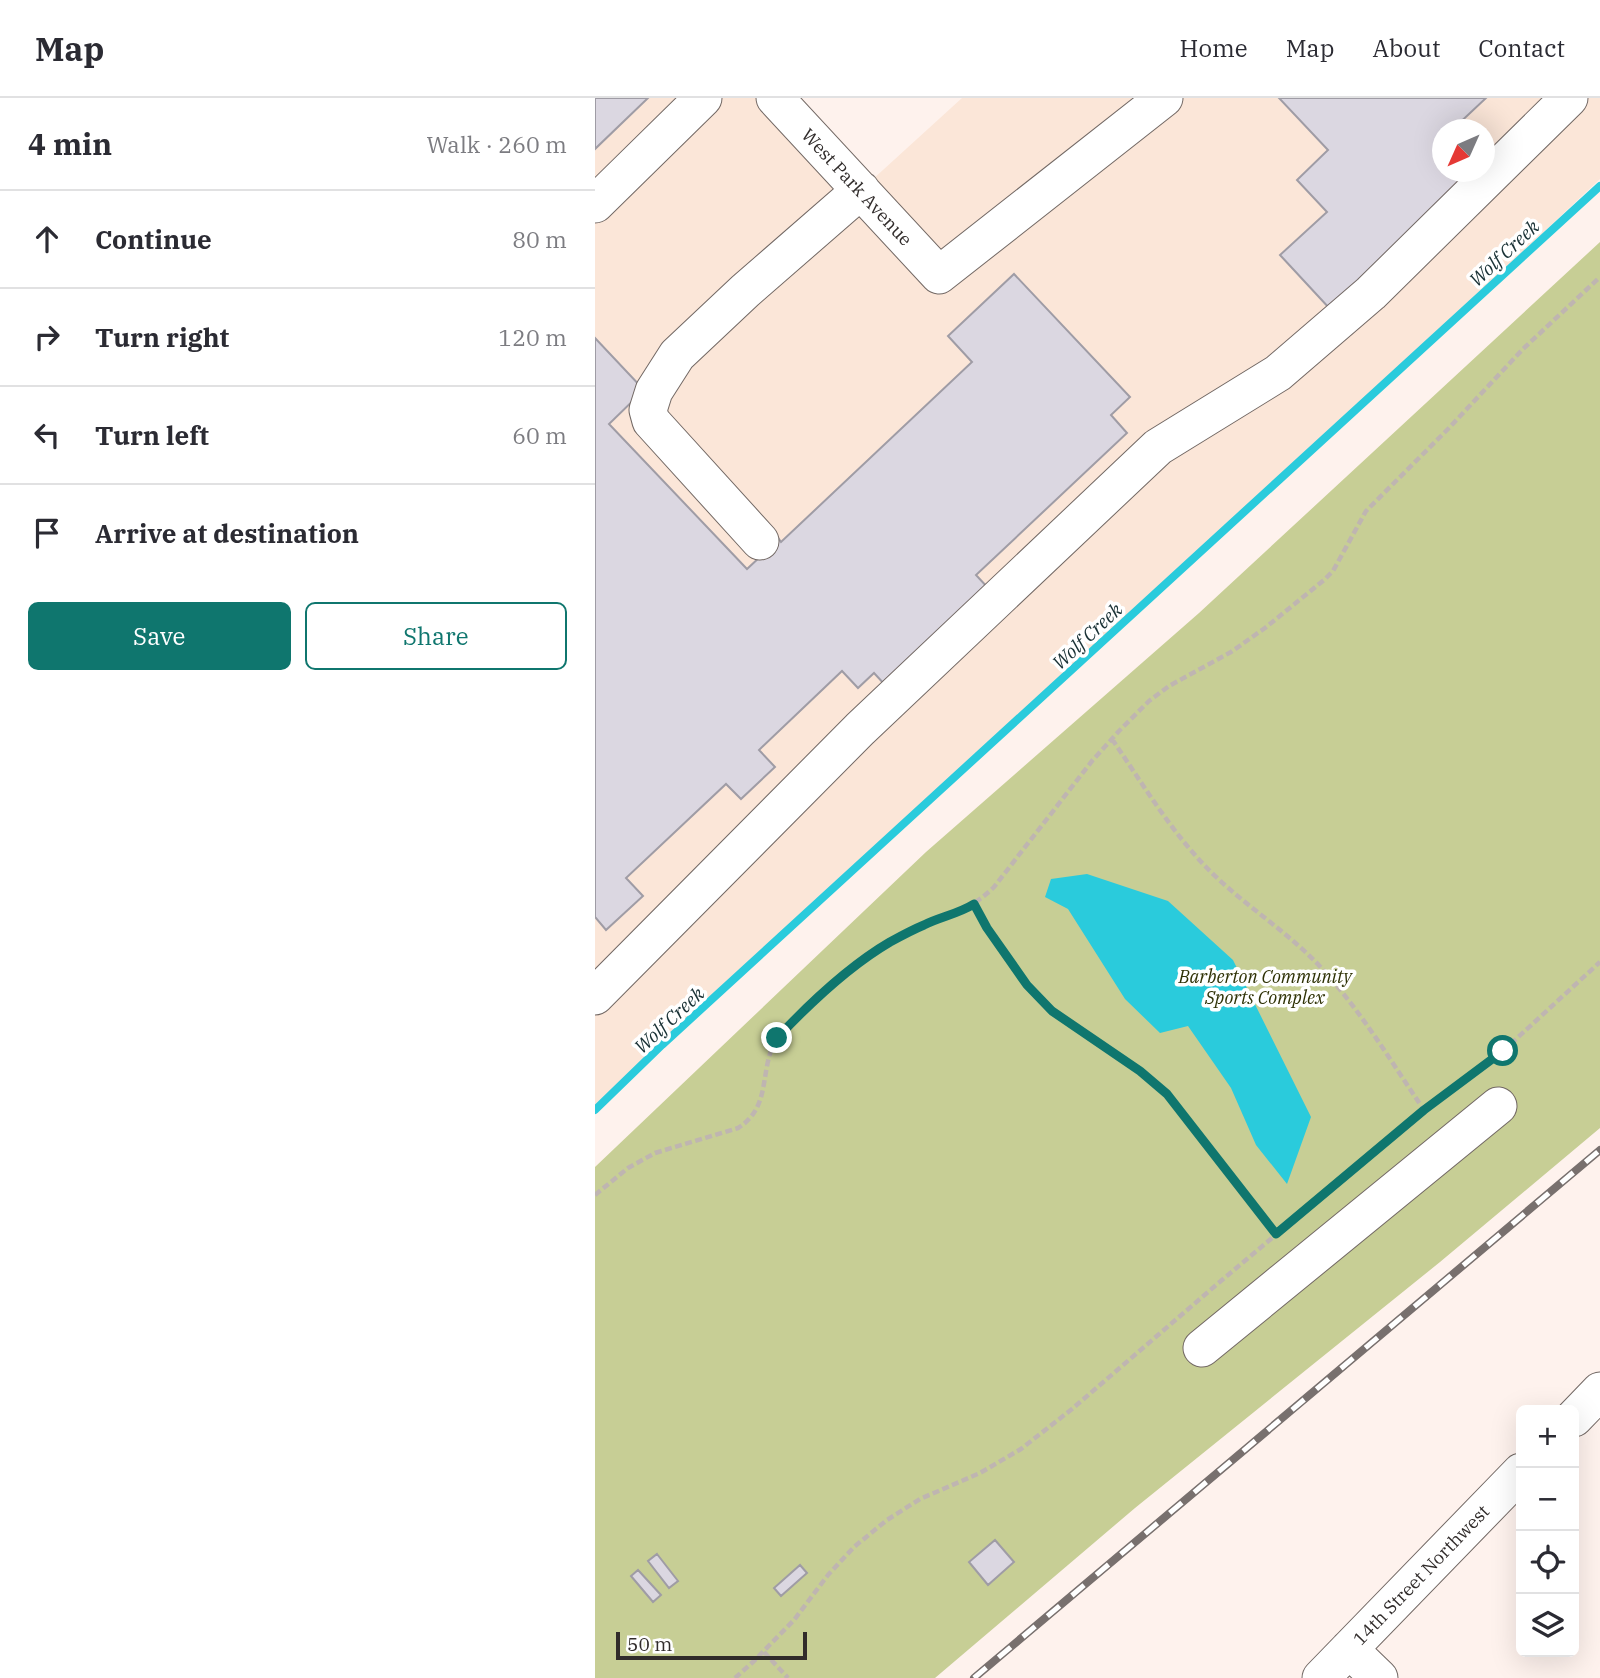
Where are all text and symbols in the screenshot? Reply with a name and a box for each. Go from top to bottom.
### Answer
text: Map [35,27,104,70]
text: Home [1180,32,1248,64]
text: Map [1286,32,1334,64]
text: About [1372,32,1440,64]
text: Contact [1478,32,1565,64]
north arrow [1432,119,1495,182]
street label: West Park Avenue [797,123,917,251]
text: 4 min [28,124,112,163]
text: Walk · 260 m [426,129,567,159]
water label: Wolf Creek [1464,214,1545,291]
icon: ahead [28,220,66,258]
text: Continue [95,222,212,256]
text: 80 m [512,224,567,254]
icon: right [28,318,66,356]
text: Turn right [95,320,229,354]
text: 120 m [498,322,567,352]
icon: left [28,416,66,454]
text: Turn left [95,418,209,452]
text: 60 m [512,420,567,450]
icon: arrive [28,514,66,552]
text: Arrive at destination [95,516,359,550]
water label: Wolf Creek [1047,597,1128,674]
button: Save [28,602,291,670]
button: Share [305,602,567,670]
park label: Barberton Community Sports Complex [1177,965,1353,1009]
water label: Wolf Creek [629,981,710,1058]
route end [761,1022,792,1053]
route start [1487,1035,1518,1066]
map controls [1516,1405,1579,1657]
button: + [1516,1405,1579,1468]
button: − [1516,1468,1579,1531]
street label: 14th Street Northwest [1348,1500,1494,1650]
button: locate [1516,1531,1579,1594]
button: layers [1516,1594,1579,1657]
scale bar [616,1629,807,1661]
text: 50 m [627,1632,672,1656]

